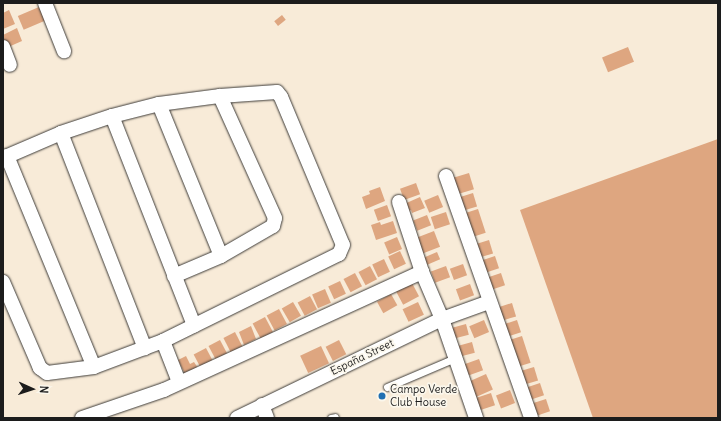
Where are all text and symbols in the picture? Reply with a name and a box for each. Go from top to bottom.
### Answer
street label: España Street [328,336,396,378]
north arrow [12,369,52,409]
place label: Campo Verde Club House [390,383,457,409]
text: N [37,385,51,394]
marker: Campo Verde Club House [377,391,387,401]

